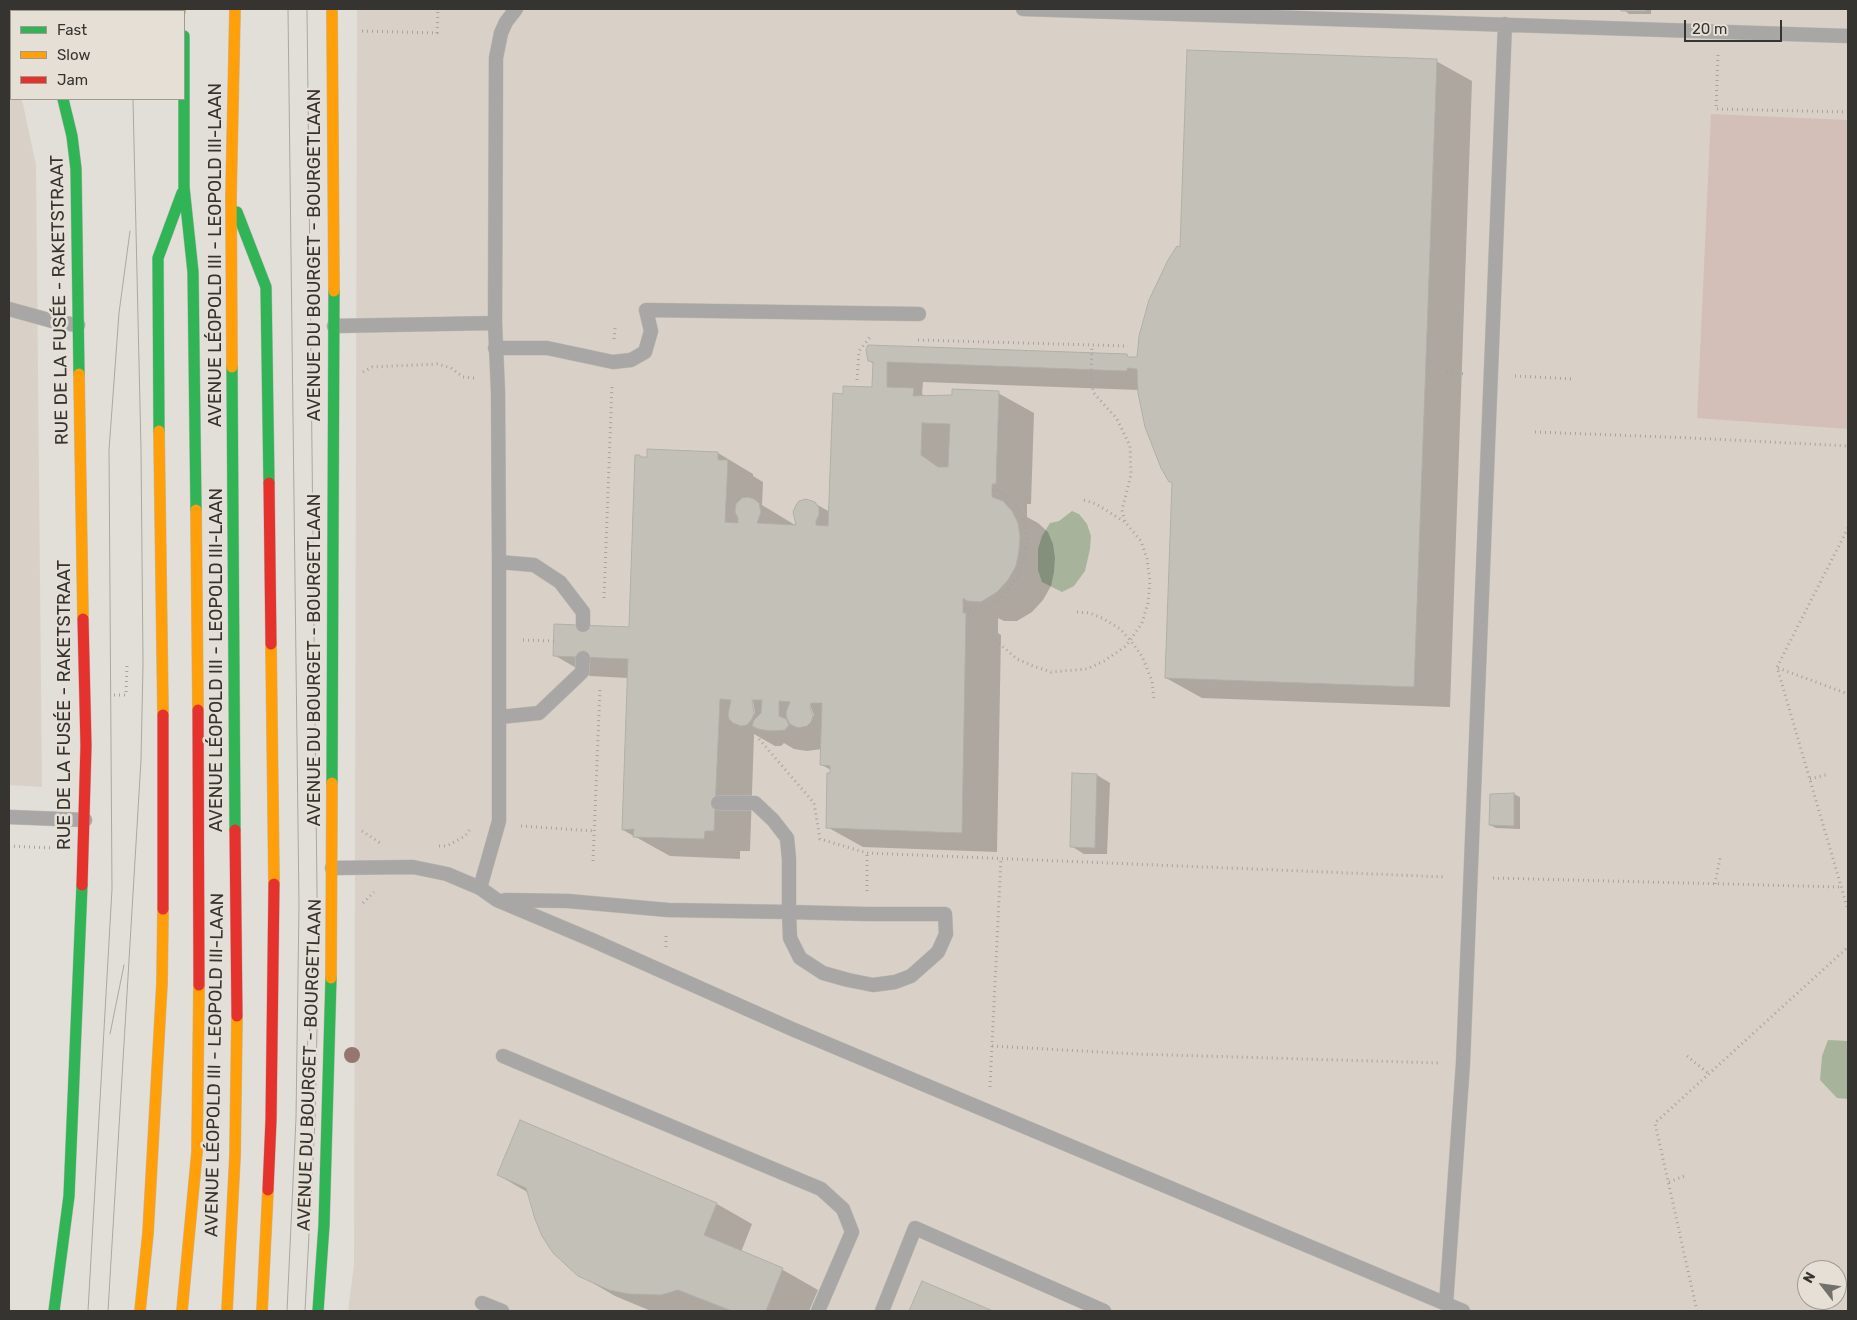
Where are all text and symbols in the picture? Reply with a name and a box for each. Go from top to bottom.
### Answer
legend [10,10,185,100]
scale bar [1687,10,1784,42]
text: 20 m [1692,20,1727,38]
text: Fast [57,21,87,39]
text: Slow [57,46,90,64]
text: Jam [57,71,88,89]
street label: AVENUE LÉOPOLD III - LEOPOLD III-LAAN [205,83,227,427]
street label: AVENUE DU BOURGET - BOURGETLAAN [304,89,326,421]
street label: RUE DE LA FUSÉE - RAKETSTRAAT [47,155,73,445]
street label: AVENUE LÉOPOLD III - LEOPOLD III-LAAN [206,488,228,832]
street label: AVENUE DU BOURGET - BOURGETLAAN [304,494,326,826]
street label: RUE DE LA FUSÉE - RAKETSTRAAT [54,560,76,850]
street label: AVENUE LÉOPOLD III - LEOPOLD III-LAAN [201,893,229,1237]
street label: AVENUE DU BOURGET - BOURGETLAAN [293,899,327,1231]
north arrow [1797,1260,1847,1310]
text: N [1800,1269,1819,1286]

